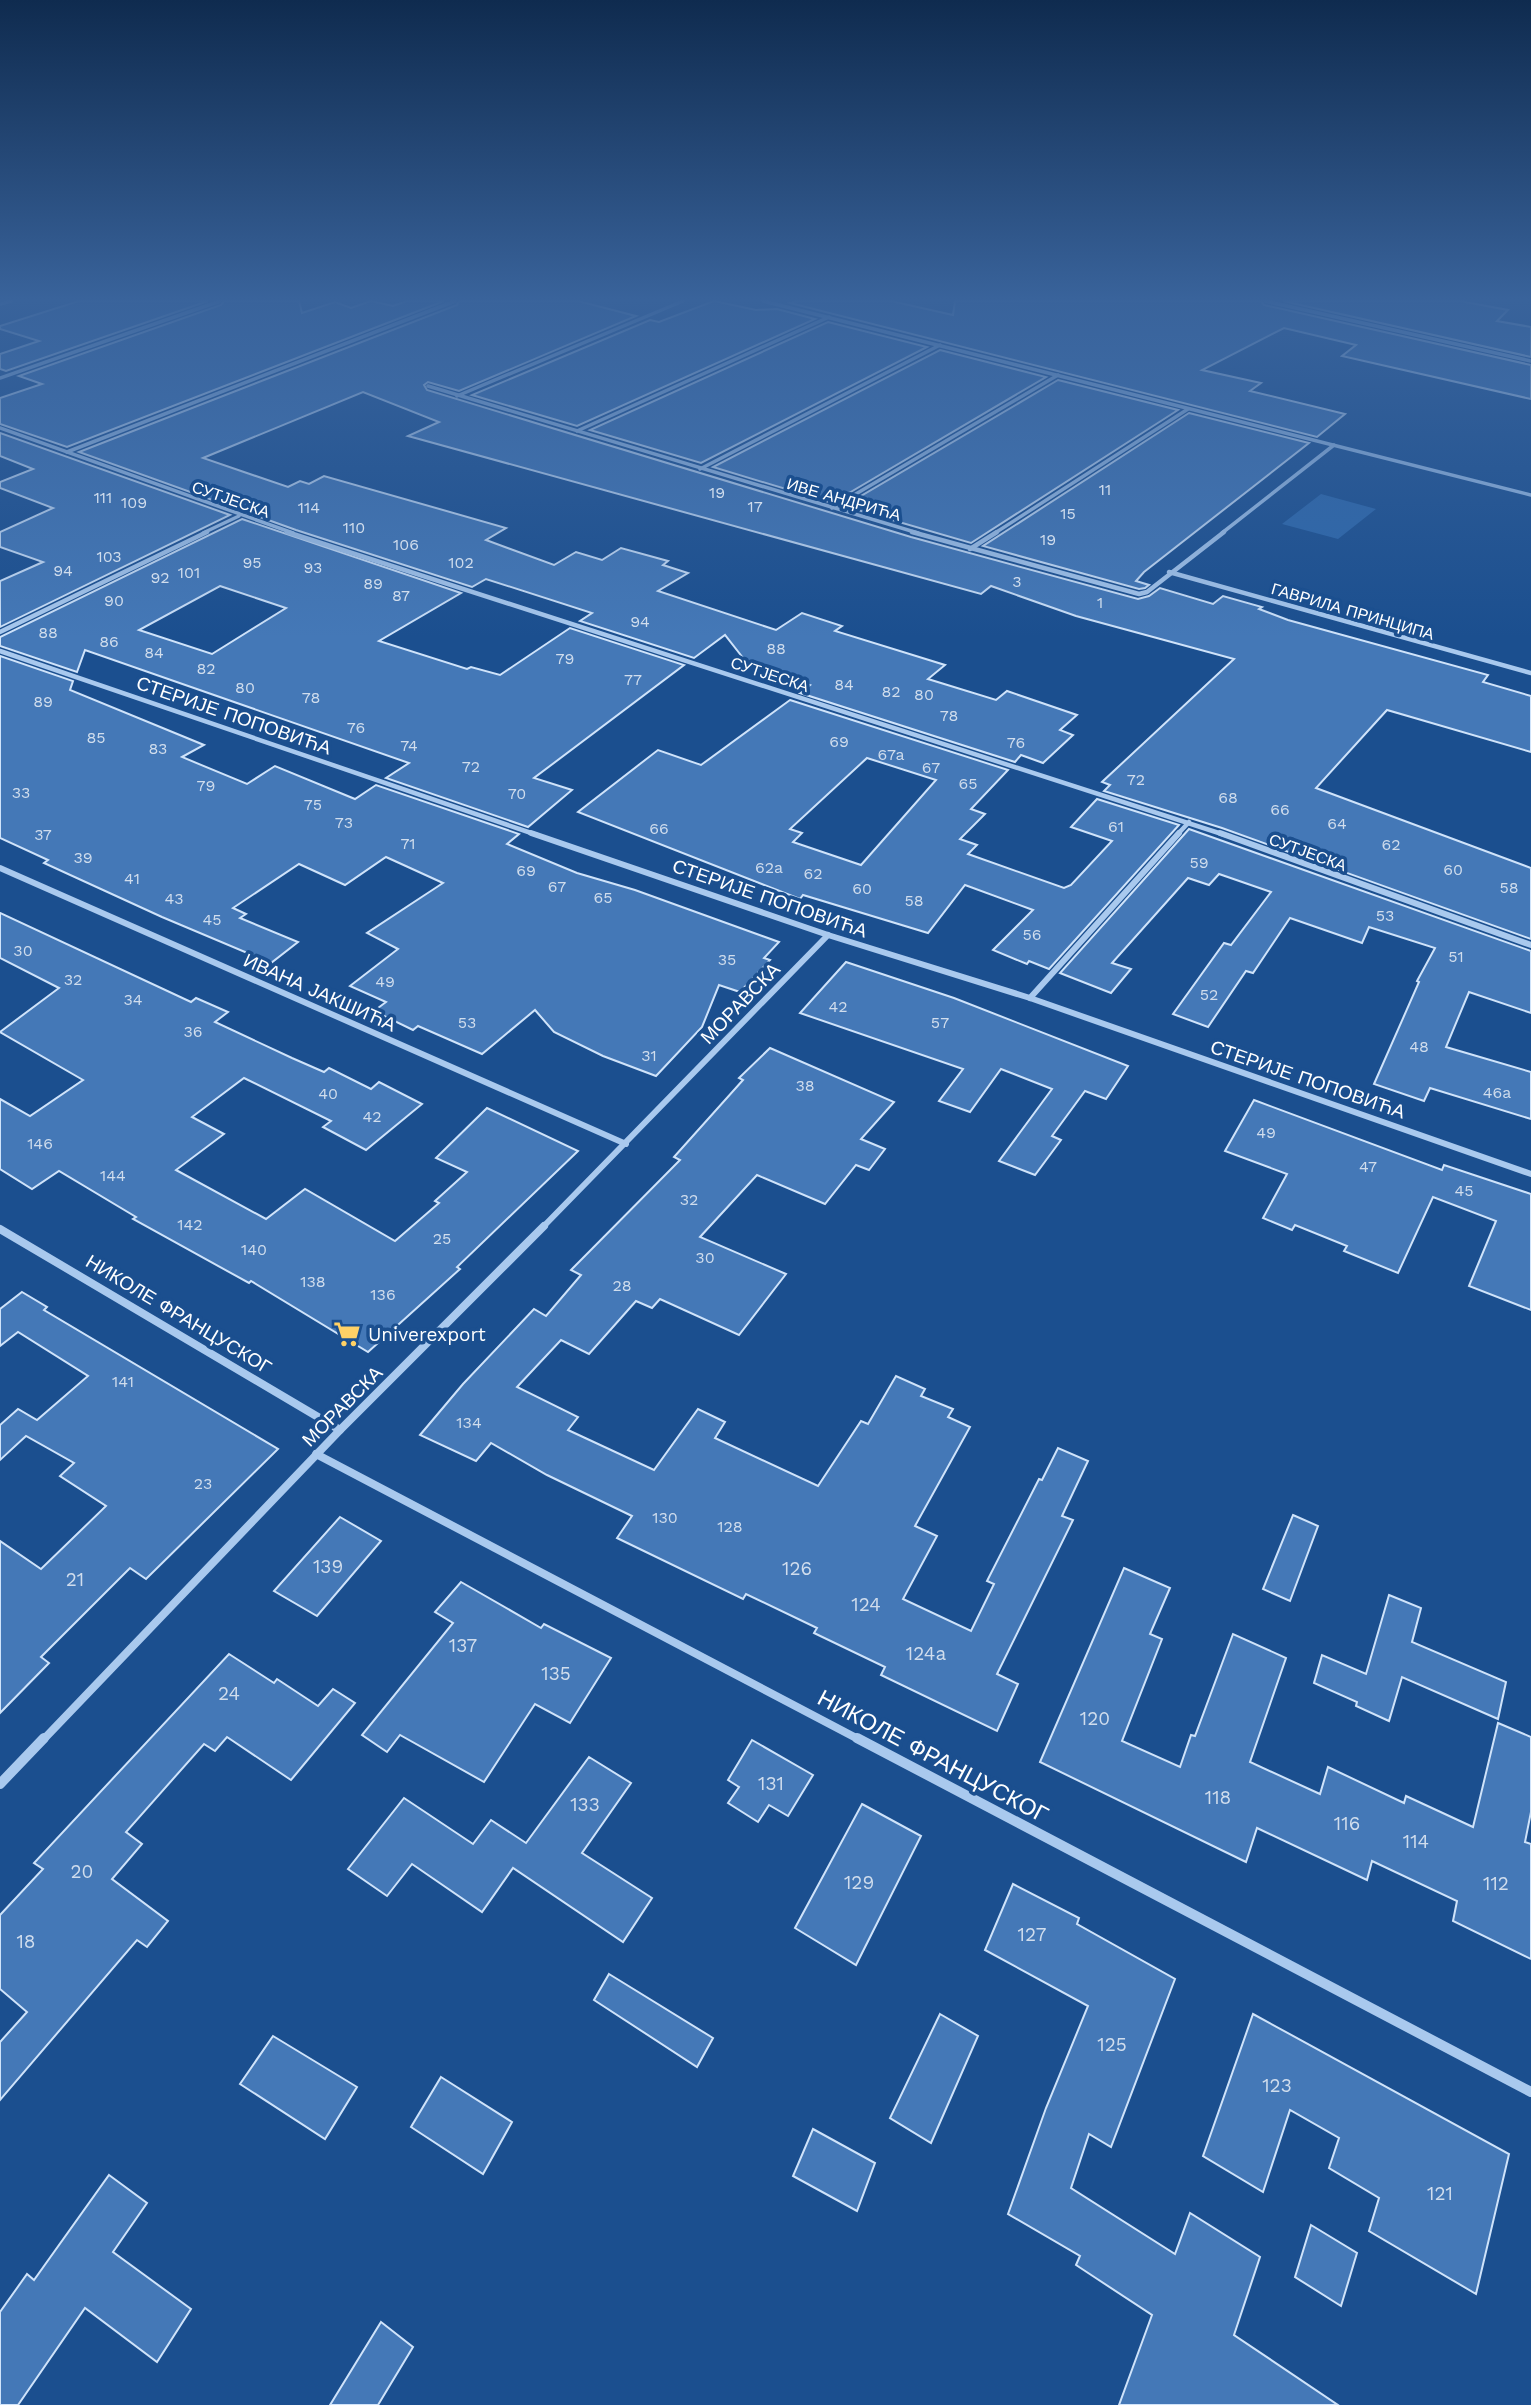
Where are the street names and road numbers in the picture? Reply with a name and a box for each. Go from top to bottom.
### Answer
street label: ИВЕ АНДРИЋА [785,474,903,525]
street label: СУТЈЕСКА [189,477,273,522]
street label: ГАВРИЛА ПРИНЦИПА [1269,579,1437,644]
street label: СУТЈЕСКА [728,653,812,696]
street label: СТЕРИЈЕ ПОПОВИЋА [133,671,335,760]
street label: СУТЈЕСКА [1266,830,1350,875]
street label: СТЕРИЈЕ ПОПОВИЋА [669,854,871,943]
street label: ИВАНА ЈАКШИЋА [240,949,400,1037]
street label: МОРАВСКА [696,958,785,1049]
street label: СТЕРИЈЕ ПОПОВИЋА [1207,1035,1409,1124]
street label: НИКОЛЕ ФРАНЦУСКОГ [82,1250,276,1379]
street label: МОРАВСКА [297,1361,388,1451]
street label: НИКОЛЕ ФРАНЦУСКОГ [813,1684,1053,1829]

